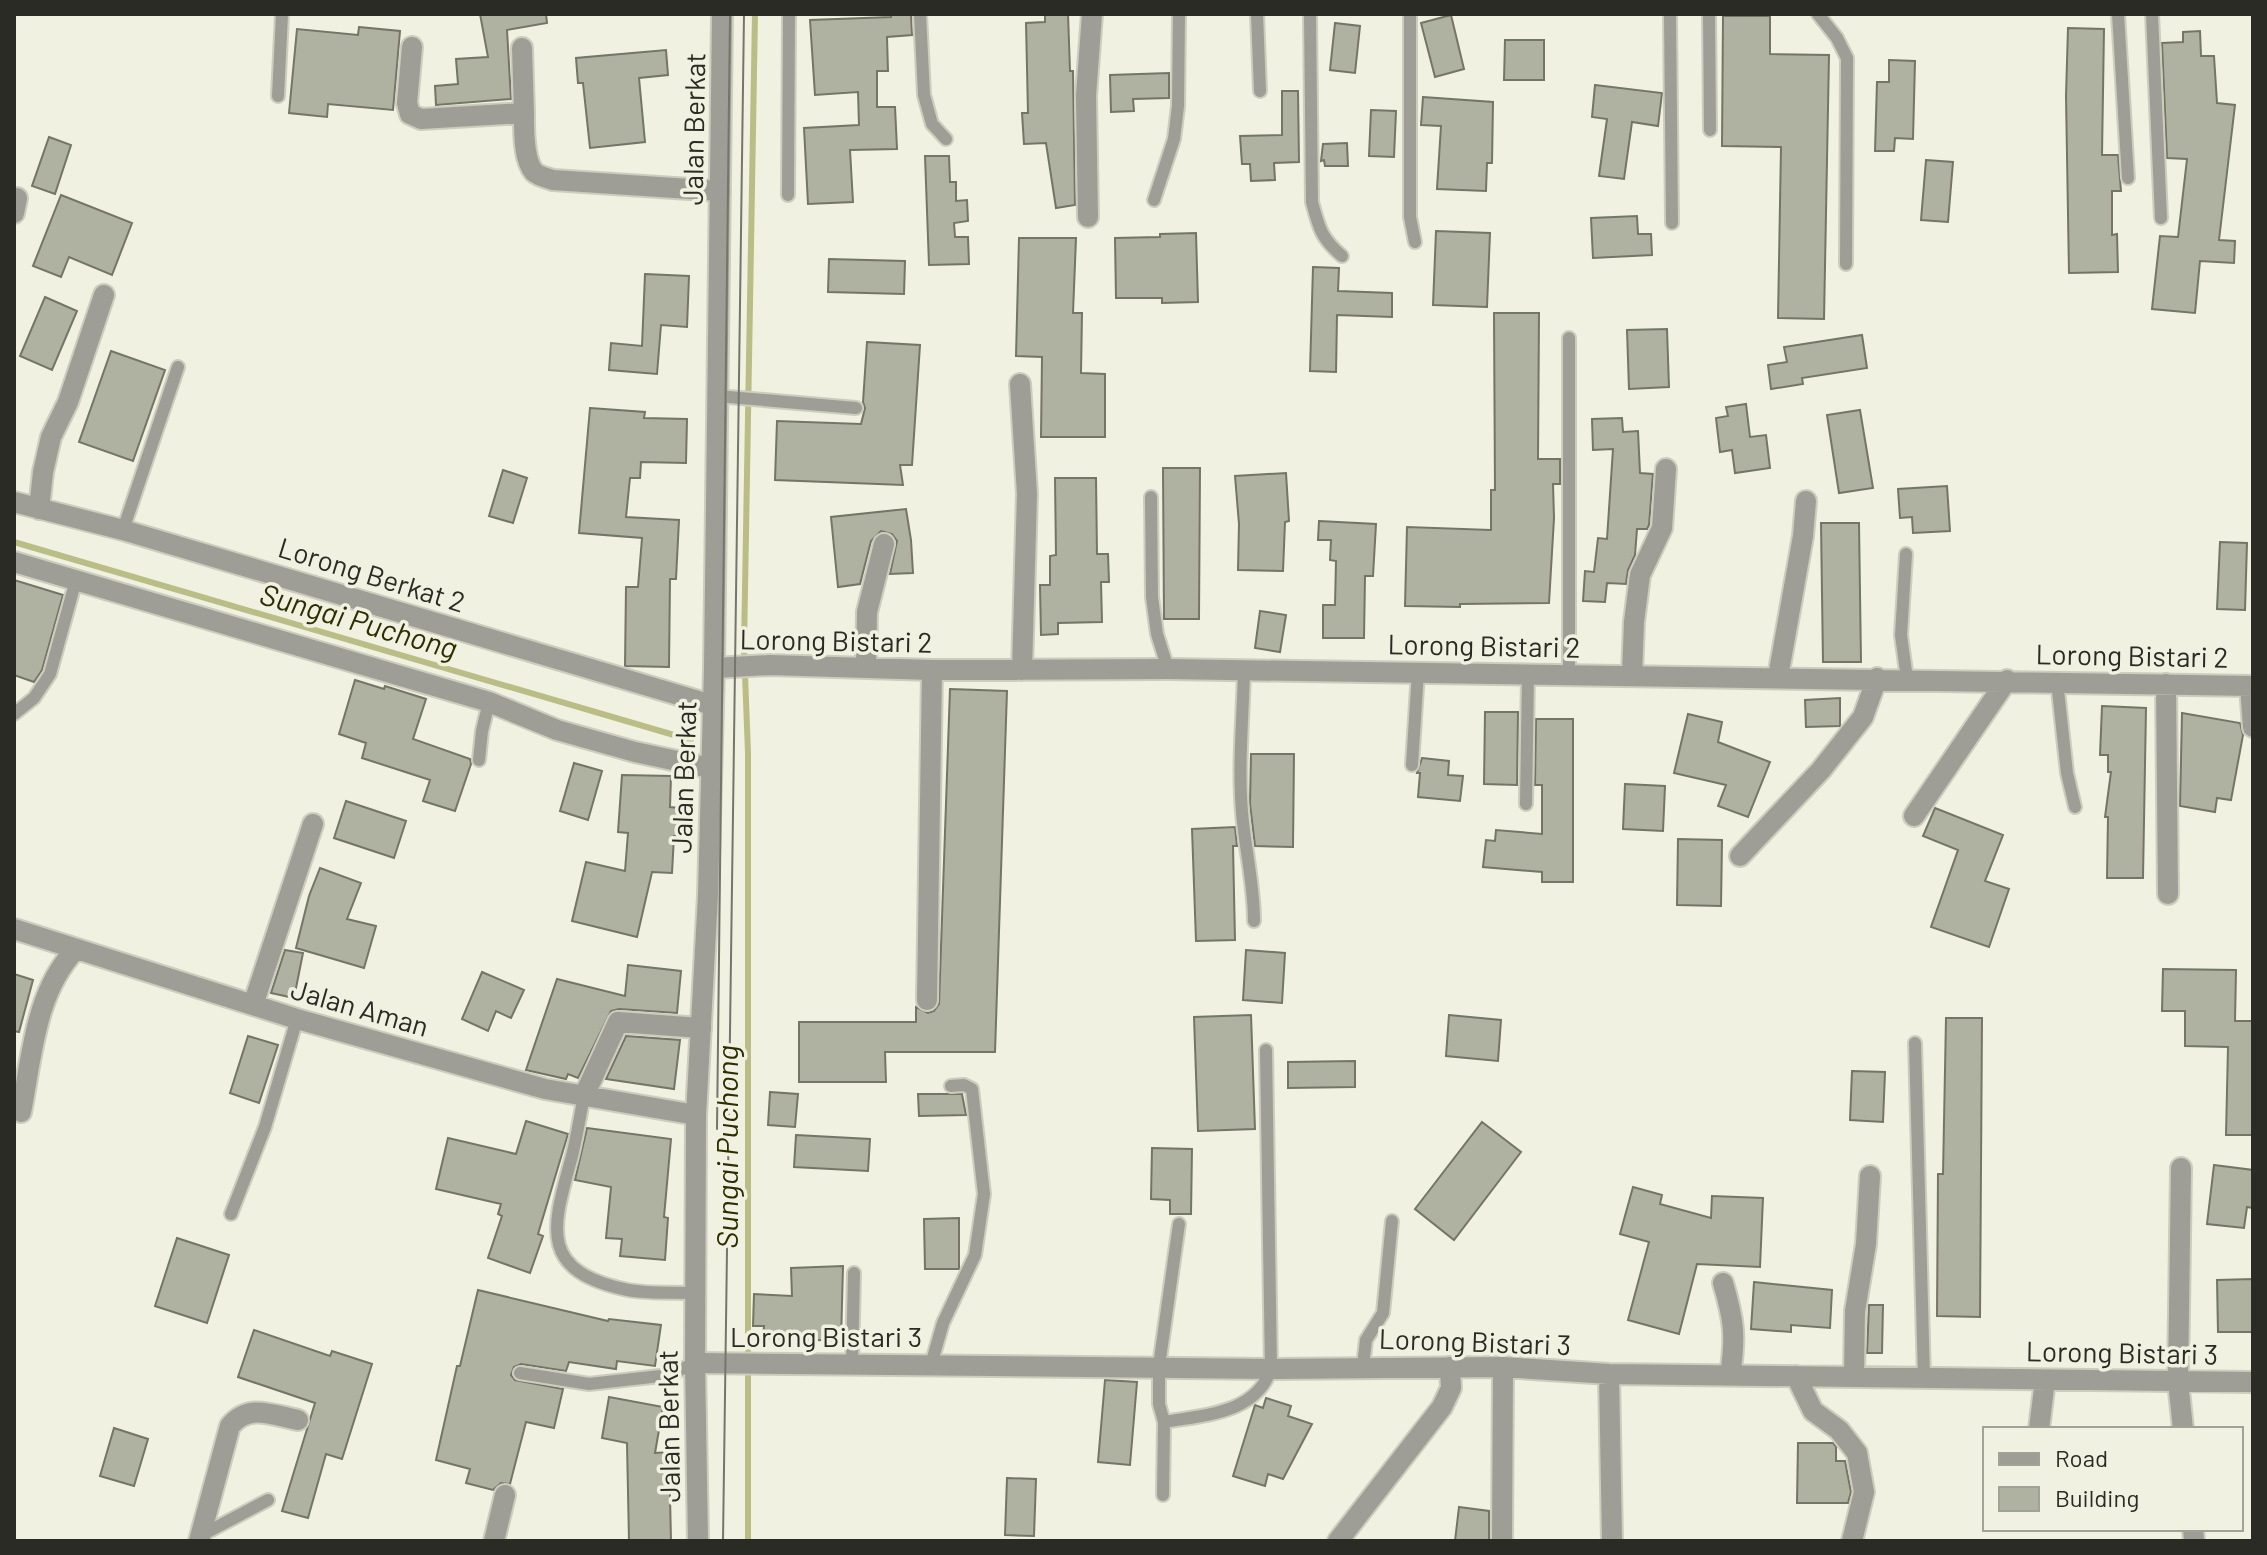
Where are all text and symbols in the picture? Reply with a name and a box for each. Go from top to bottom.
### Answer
street label: Jalan Berkat [675,52,711,206]
street label: Lorong Berkat 2 [274,529,470,619]
water label: Sungai Puchong [256,575,462,665]
street label: Lorong Bistari 2 [739,621,933,659]
street label: Lorong Bistari 2 [1387,626,1581,664]
street label: Lorong Bistari 2 [2035,636,2229,674]
street label: Jalan Berkat [663,700,703,854]
street label: Jalan Aman [287,971,433,1043]
water label: Sungai Puchong [708,1045,744,1249]
street label: Lorong Bistari 3 [730,1319,922,1353]
street label: Lorong Bistari 3 [1378,1321,1572,1361]
street label: Lorong Bistari 3 [2026,1333,2218,1371]
street label: Jalan Berkat [650,1349,686,1503]
legend [1983,1427,2243,1531]
text: Road [2055,1443,2108,1472]
text: Building [2055,1483,2139,1512]

